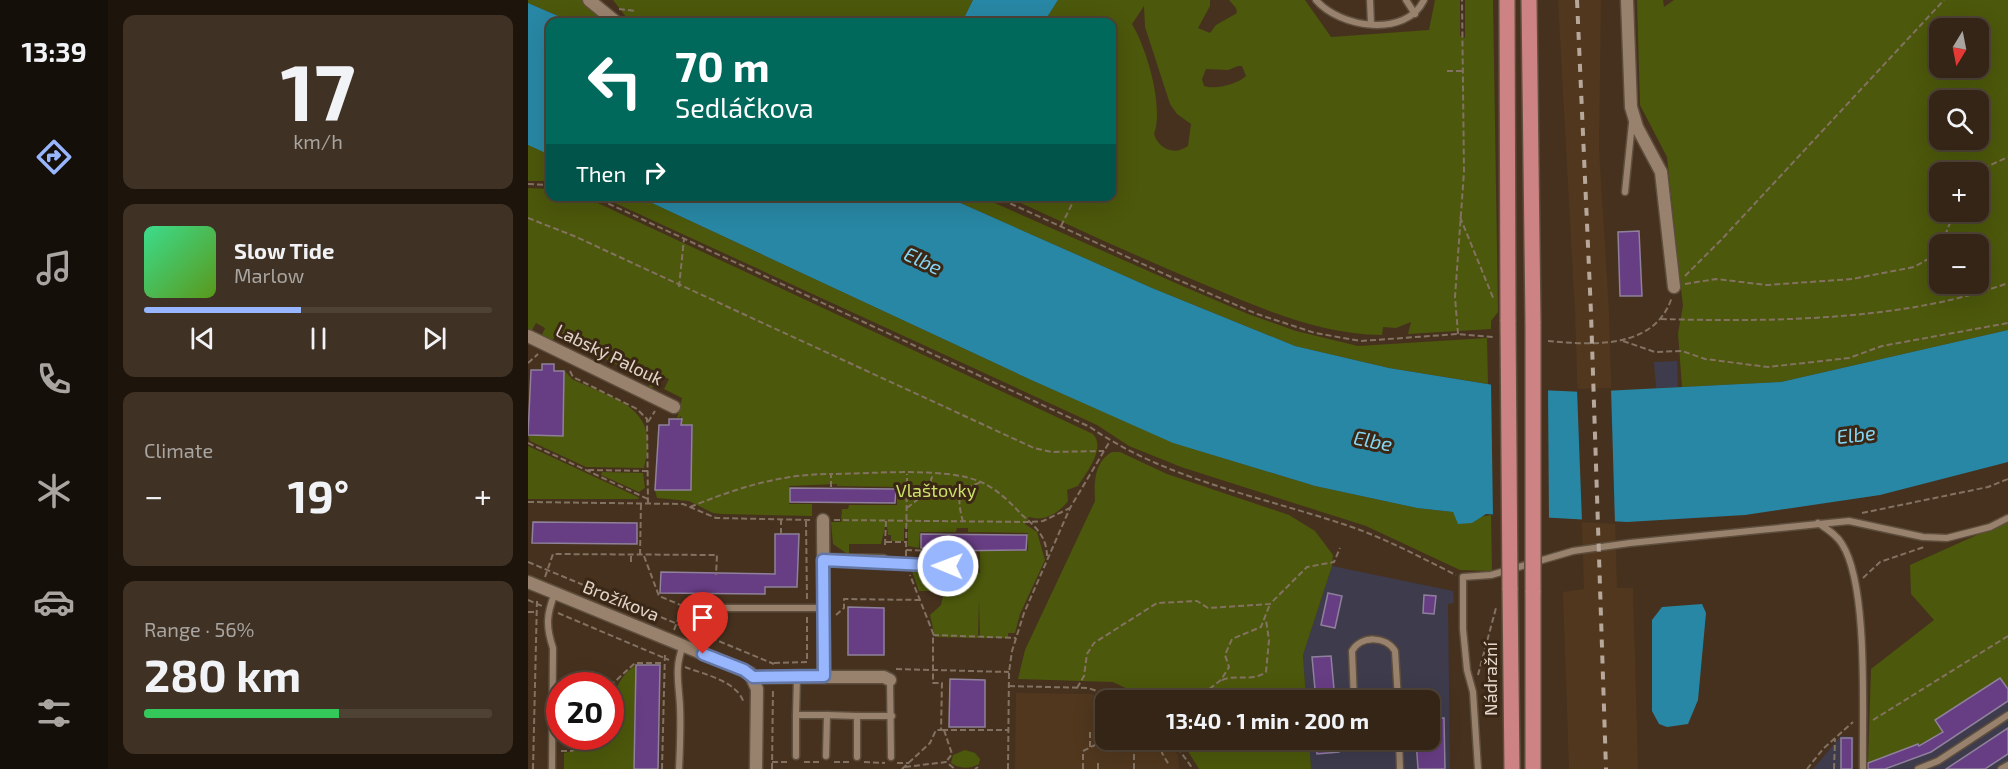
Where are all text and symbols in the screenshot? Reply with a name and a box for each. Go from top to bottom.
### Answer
north arrow [1929,18,1989,78]
map controls [1929,18,1989,294]
text: 13:39 [21,35,87,67]
text: 70 m [675,40,770,90]
icon: left [576,42,654,120]
text: 17 [281,43,355,137]
button: search [1929,90,1989,150]
text: Sedláčkova [675,91,814,123]
text: km/h [293,129,343,153]
icon: directions [33,136,75,178]
icon: right [638,156,671,189]
text: Then [576,160,626,186]
button: + [1929,162,1989,222]
button: − [1929,234,1989,294]
text: Slow Tide [234,237,334,263]
water label: Elbe [901,241,946,279]
icon: music [33,247,75,289]
text: Marlow [234,263,304,287]
street label: Labský Palouk [552,319,667,389]
icon: previous [186,322,219,355]
icon: pause [302,322,335,355]
icon: next [418,322,451,355]
icon: phone [33,358,75,400]
water label: Elbe [1835,420,1877,448]
water label: Elbe [1352,424,1395,456]
text: Climate [144,438,213,462]
text: 19° [288,468,349,522]
icon: climate [33,470,75,512]
text: − [144,475,163,515]
text: + [474,475,492,515]
park label: Vlaštovky [896,479,977,501]
position arrow [916,534,980,598]
street label: Brožíkova [580,575,663,625]
icon: car [33,581,75,623]
pin [677,592,728,654]
icon: arrive [686,601,719,634]
text: Range · 56% [144,617,254,641]
street label: Nádražní [1479,641,1501,716]
text: 280 km [144,647,301,701]
speed limit sign: 20 [546,672,624,750]
icon: filters [33,692,75,734]
text: 13:40 · 1 min · 200 m [1166,707,1369,733]

